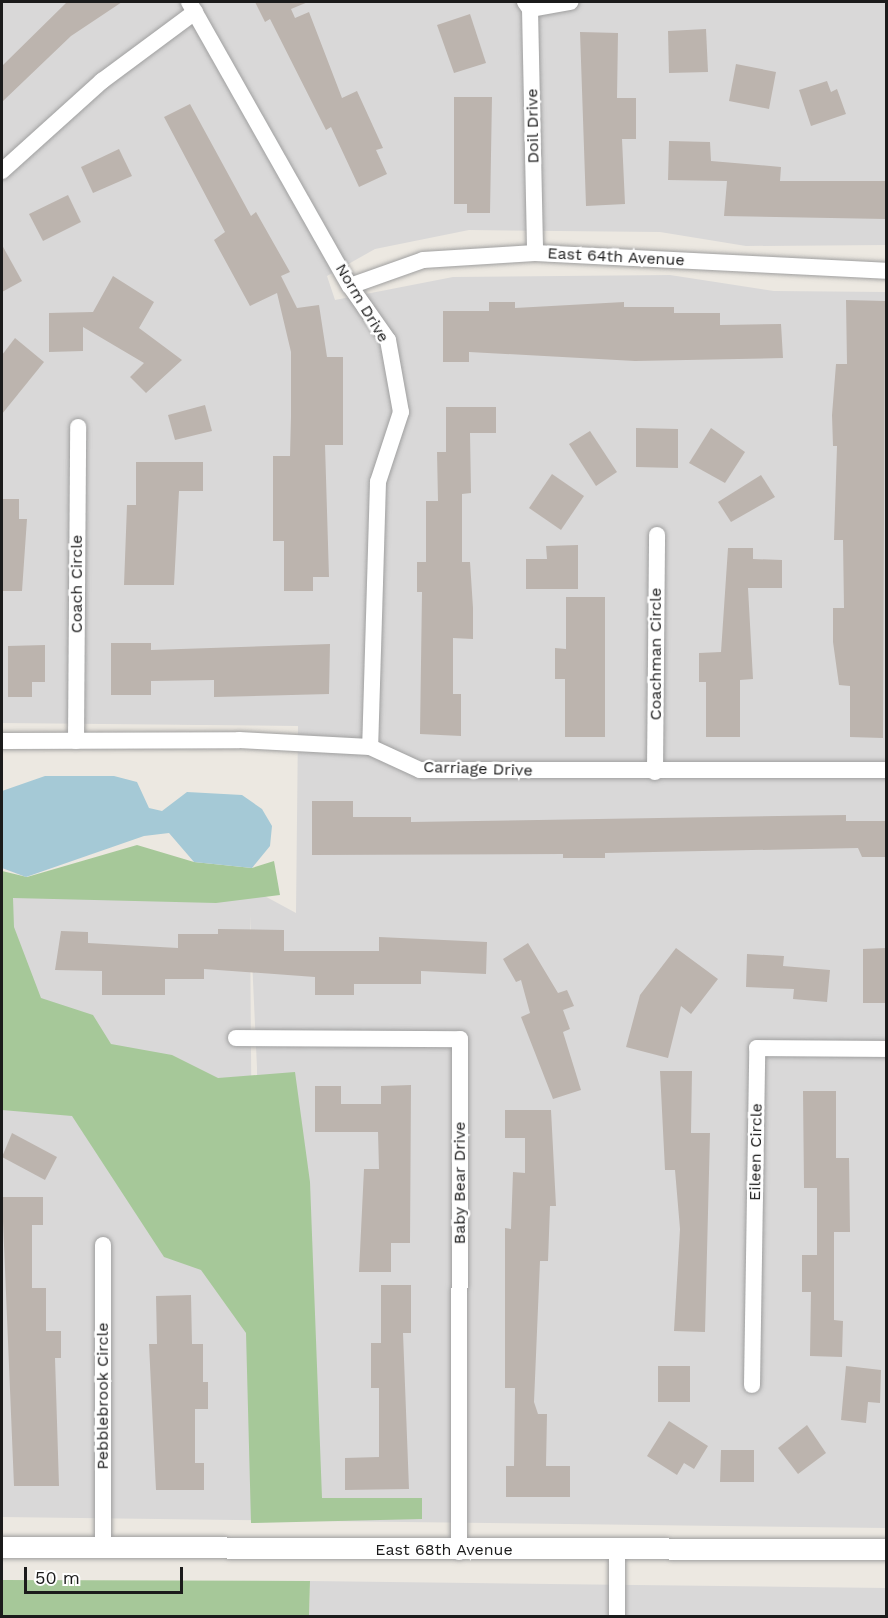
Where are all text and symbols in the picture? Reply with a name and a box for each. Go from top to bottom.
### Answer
street label: Doil Drive [523,88,543,164]
street label: East 64th Avenue [547,244,685,270]
street label: Norm Drive [331,260,393,346]
street label: Coach Circle [67,535,87,633]
street label: Coachman Circle [646,588,666,720]
street label: Carriage Drive [423,757,533,781]
street label: Eileen Circle [746,1103,766,1201]
street label: Baby Bear Drive [450,1121,470,1245]
street label: Pebblebrook Circle [93,1322,113,1470]
street label: East 68th Avenue [375,1540,513,1560]
scale bar [27,1555,186,1593]
text: 50 m [35,1567,80,1588]

